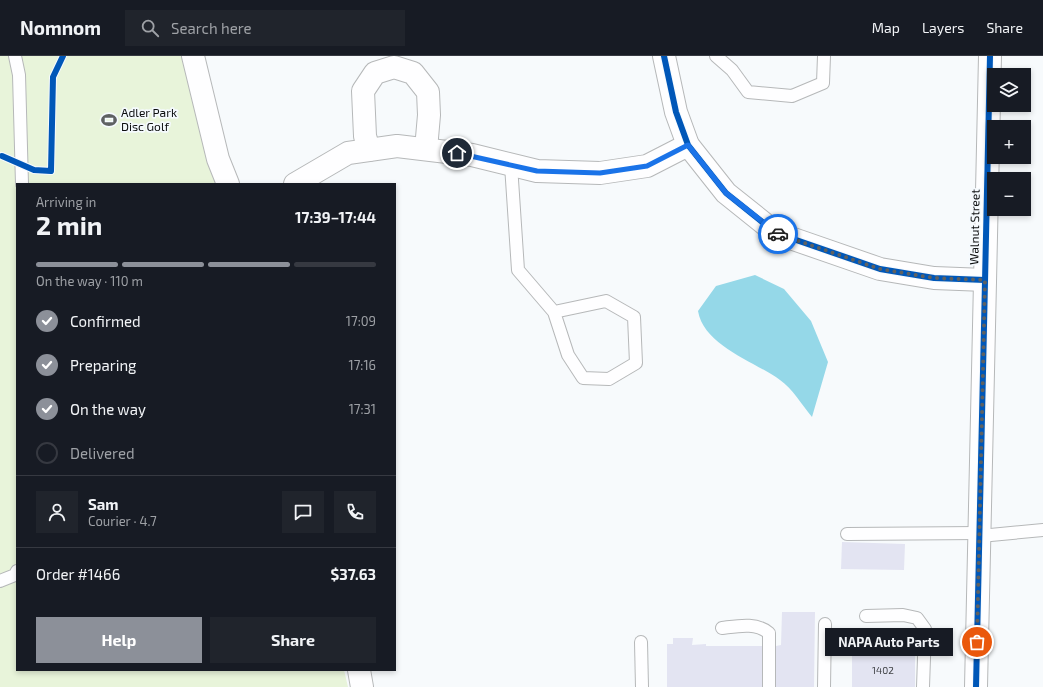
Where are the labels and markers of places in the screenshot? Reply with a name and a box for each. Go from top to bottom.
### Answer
place label: Adler Park Disc Golf [121,105,177,133]
sports icon: Adler Park Disc Golf [100,111,118,129]
pin [440,136,474,170]
pin [960,625,994,659]
callout: NAPA Auto Parts [825,628,953,656]

